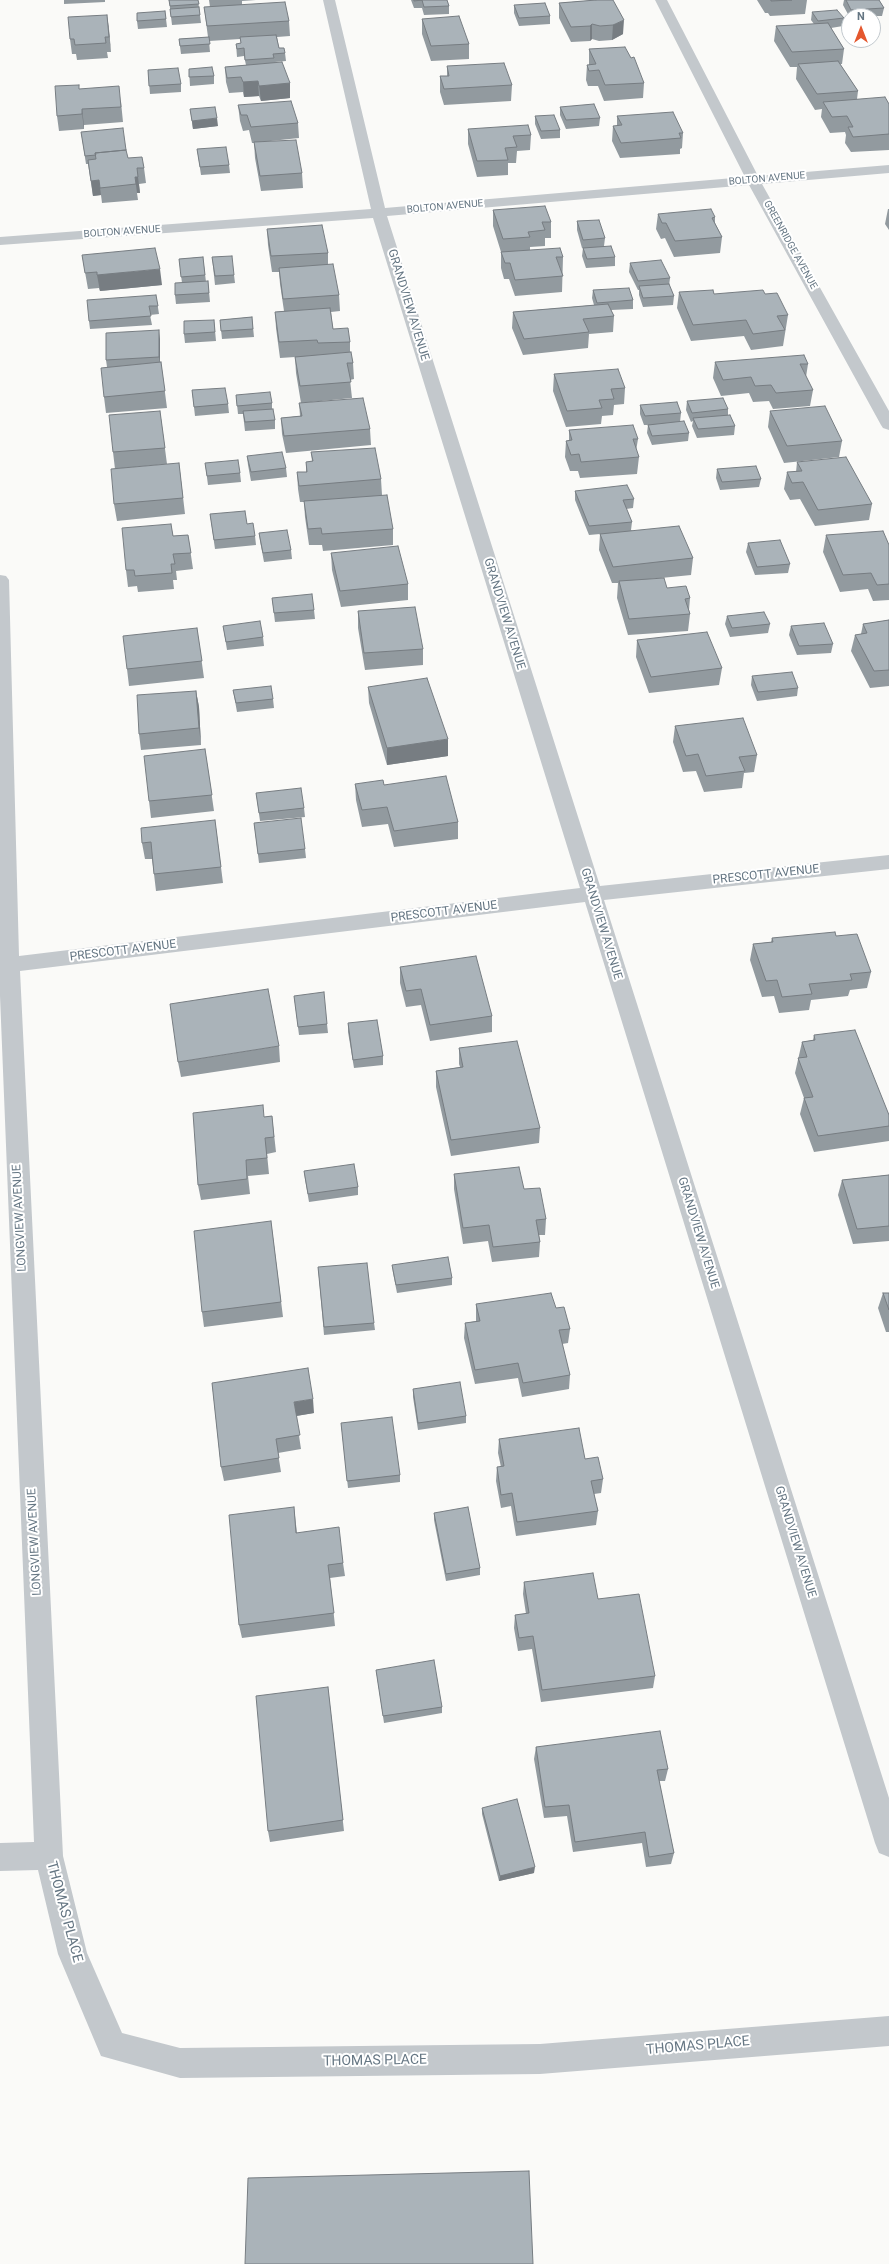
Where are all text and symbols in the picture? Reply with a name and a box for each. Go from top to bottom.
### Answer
north arrow [841,8,881,48]
text: N [857,10,865,23]
street label: BOLTON AVENUE [728,170,806,188]
street label: BOLTON AVENUE [406,198,484,216]
street label: GREENRIDGE AVENUE [761,199,819,291]
street label: BOLTON AVENUE [83,223,161,241]
street label: GRANDVIEW AVENUE [384,247,432,363]
street label: GRANDVIEW AVENUE [480,556,528,672]
street label: PRESCOTT AVENUE [712,862,820,888]
street label: GRANDVIEW AVENUE [577,866,625,982]
street label: PRESCOTT AVENUE [390,898,498,926]
street label: PRESCOTT AVENUE [69,937,177,965]
street label: LONGVIEW AVENUE [10,1164,30,1272]
street label: GRANDVIEW AVENUE [674,1175,722,1291]
street label: GRANDVIEW AVENUE [771,1484,819,1600]
street label: LONGVIEW AVENUE [25,1488,45,1596]
street label: THOMAS PLACE [42,1860,86,1964]
street label: THOMAS PLACE [646,2033,750,2059]
street label: THOMAS PLACE [323,2052,427,2070]

